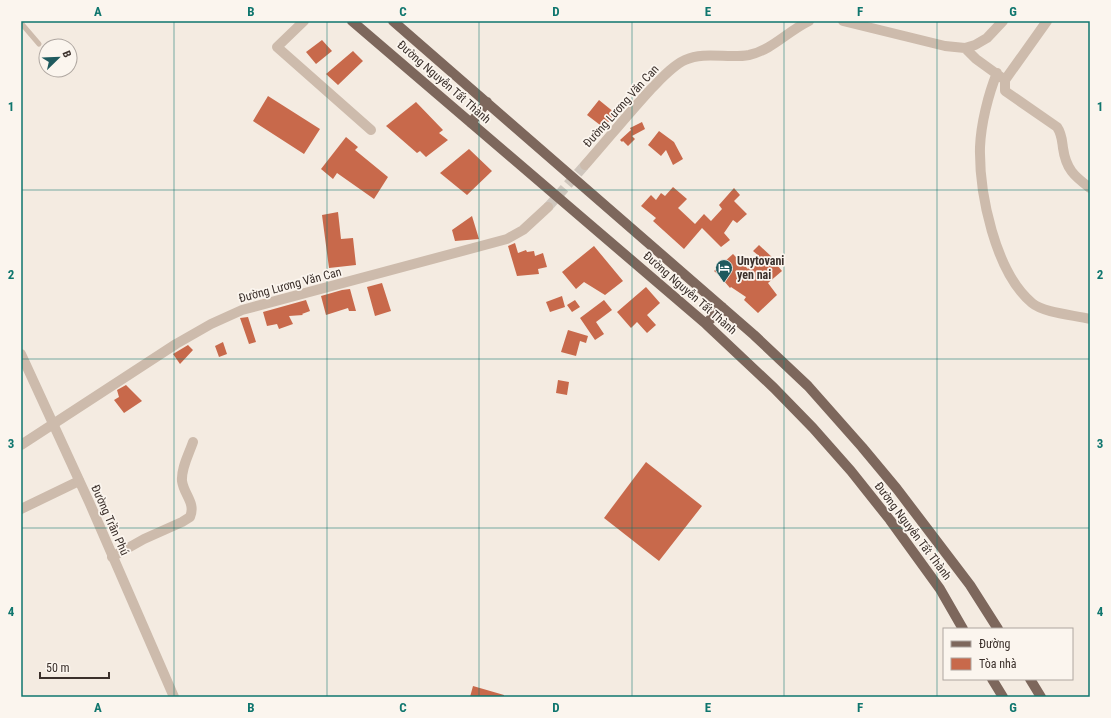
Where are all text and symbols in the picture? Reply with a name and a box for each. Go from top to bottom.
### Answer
text: A [94,4,102,19]
text: B [247,4,255,19]
text: C [399,4,407,19]
text: D [552,4,560,19]
text: E [705,4,712,19]
text: F [857,4,863,19]
text: G [1009,4,1017,19]
north arrow [38,38,78,78]
street label: Đường Nguyễn Tất Thành [395,38,494,126]
text: B [60,49,74,60]
street label: Đường Lương Văn Can [580,62,662,150]
text: 1 [8,99,14,114]
text: 1 [1097,99,1103,114]
street label: Đường Nguyễn Tất Thành [641,249,740,337]
place label: Unytovani yen nai [737,254,784,282]
hotel icon: Unytovani yen nai [714,258,734,283]
street label: Đường Lương Văn Can [237,264,343,305]
text: 2 [8,267,15,282]
text: 2 [1097,267,1104,282]
text: 3 [8,436,14,451]
text: 3 [1097,436,1103,451]
street label: Đường Nguyễn Tất Thành [872,479,955,583]
street label: Đường Trần Phú [88,483,132,558]
text: 4 [8,604,15,619]
text: 4 [1097,604,1104,619]
legend [943,628,1073,680]
text: Đường [979,637,1010,651]
scale bar [40,654,109,680]
text: Tòa nhà [979,657,1017,671]
text: 50 m [46,661,70,675]
text: A [94,700,102,715]
text: B [247,700,255,715]
text: C [399,700,407,715]
text: D [552,700,560,715]
text: E [705,700,712,715]
text: F [857,700,863,715]
text: G [1009,700,1017,715]

